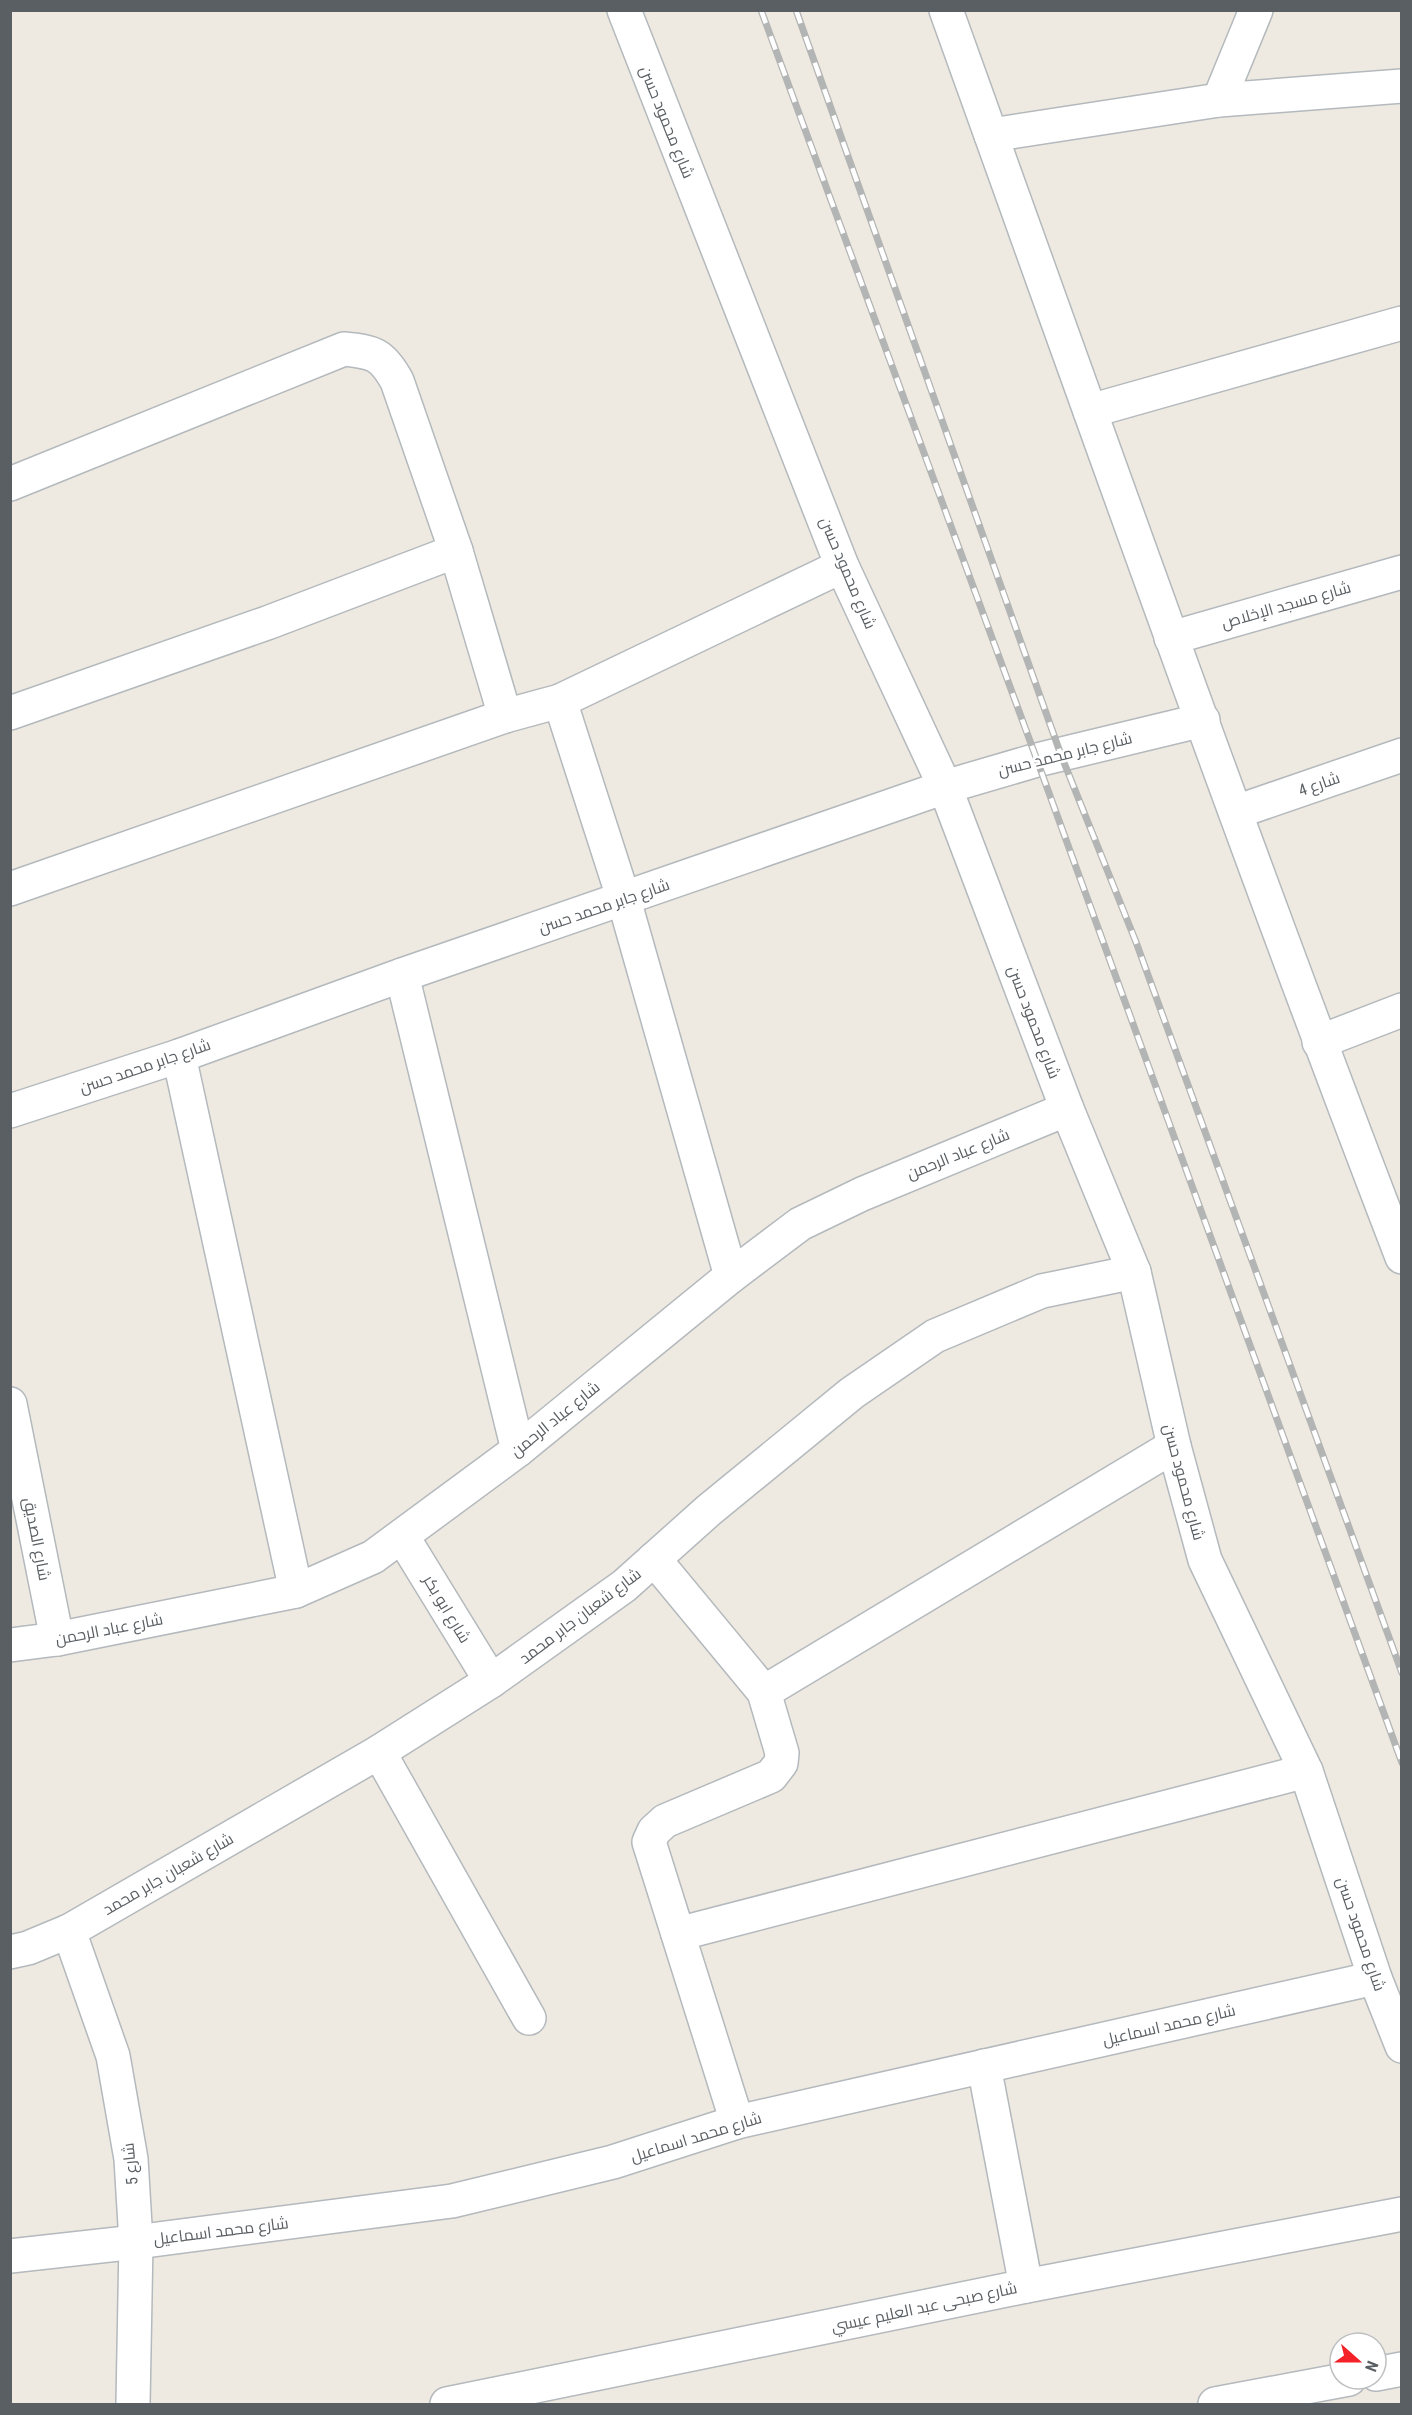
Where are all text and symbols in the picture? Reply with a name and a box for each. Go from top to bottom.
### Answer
street label: شارع محمود حسن [634,63,698,182]
street label: شارع محمود حسن [814,514,880,633]
street label: شارع مسجد الإخلاص [1219,577,1354,635]
street label: شارع جابر محمد حسن [996,728,1134,782]
street label: شارع 4 [1296,768,1343,802]
street label: شارع جابر محمد حسن [536,875,673,939]
street label: شارع محمود حسن [1002,963,1064,1082]
street label: شارع جابر محمد حسن [77,1035,214,1099]
street label: شارع عباد الرحمن [904,1125,1013,1185]
street label: شارع عباد الرحمن [507,1377,605,1462]
street label: شارع محمود حسن [1157,1422,1209,1543]
street label: شارع الصديق [18,1496,54,1583]
street label: شارع شعبان جابر محمد [515,1564,646,1670]
street label: شارع ابو بكر [417,1571,475,1647]
street label: شارع عباد الرحمن [54,1609,165,1651]
street label: شارع شعبان جابر محمد [99,1829,238,1921]
street label: شارع محمود حسن [1331,1874,1389,1994]
street label: شارع محمد اسماعيل [1101,2000,1238,2052]
street label: شارع محمد اسماعيل [628,2108,764,2168]
street label: شارع 5 [118,2142,144,2186]
street label: شارع محمد اسماعيل [152,2213,290,2251]
street label: شارع صبحى عبد العليم عيسي [829,2278,1019,2339]
north arrow [1328,2331,1388,2391]
text: N [1361,2358,1382,2374]

